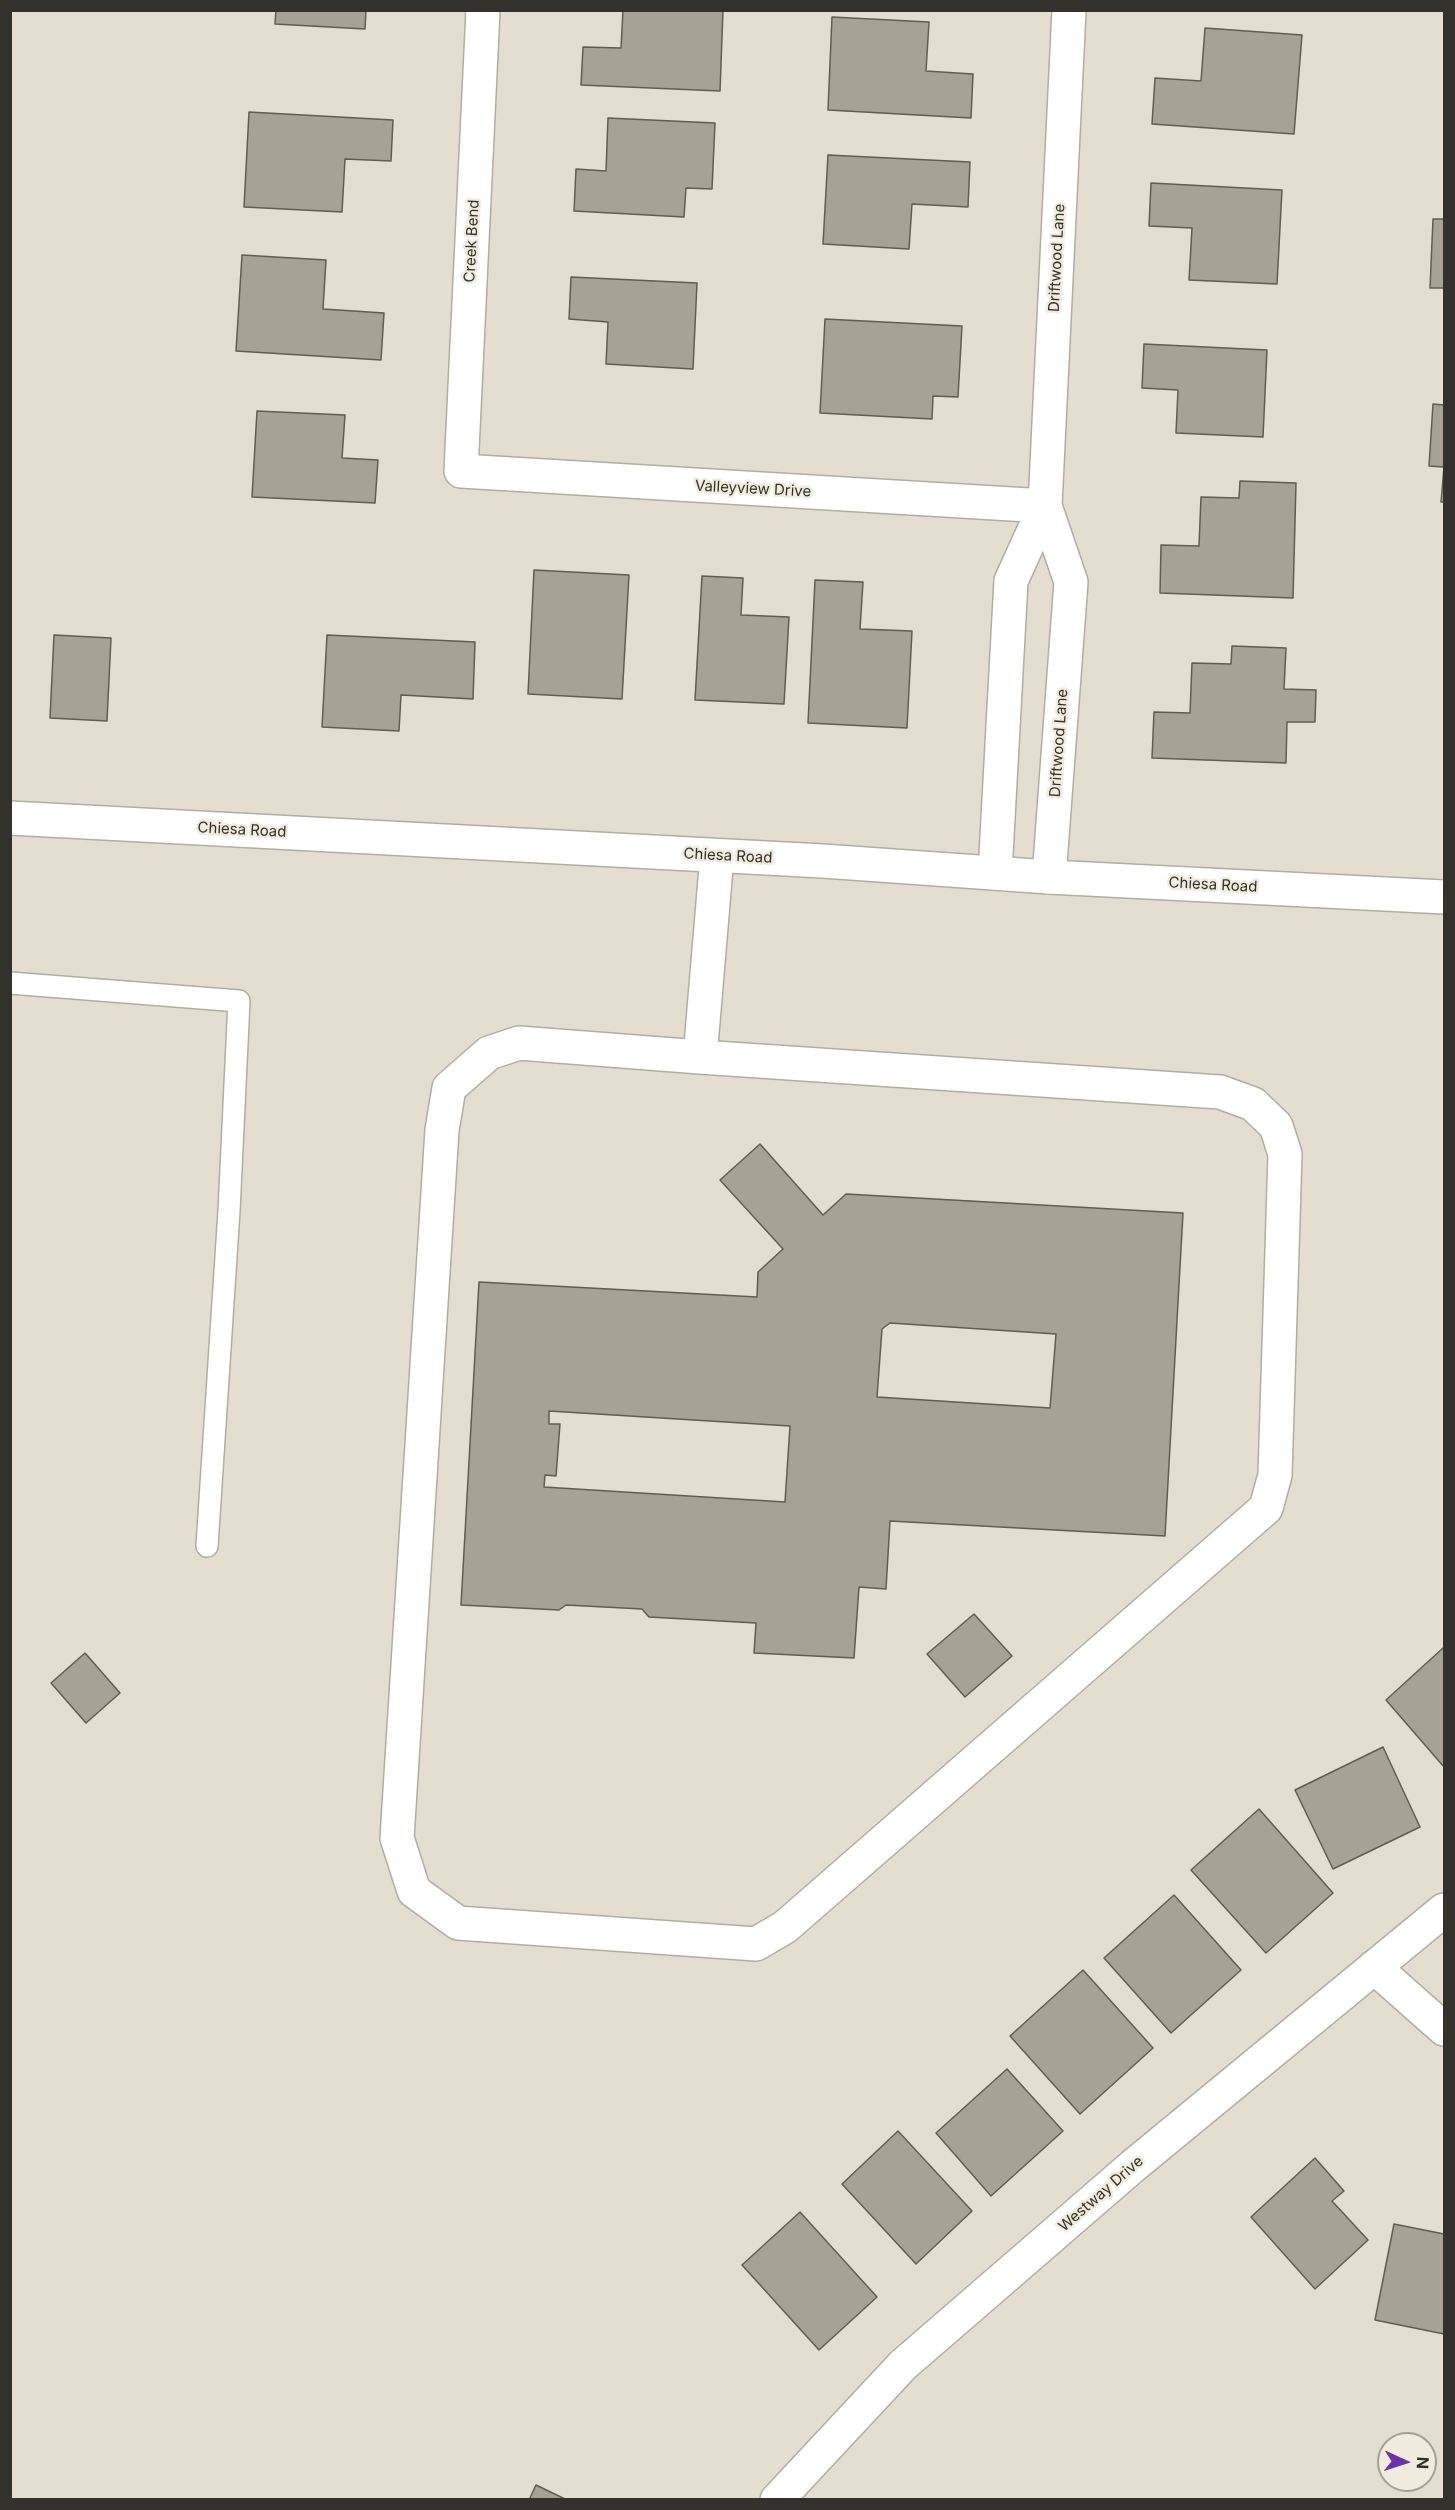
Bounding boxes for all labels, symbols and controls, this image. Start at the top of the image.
street label: Creek Bend [461,199,483,283]
street label: Driftwood Lane [1045,203,1069,313]
street label: Valleyview Drive [694,477,812,501]
street label: Driftwood Lane [1046,688,1072,798]
street label: Chiesa Road [197,819,287,841]
street label: Chiesa Road [683,845,773,867]
street label: Chiesa Road [1168,874,1258,896]
street label: Westway Drive [1055,2152,1147,2236]
north arrow [1377,2432,1437,2492]
text: N [1413,2456,1433,2469]

